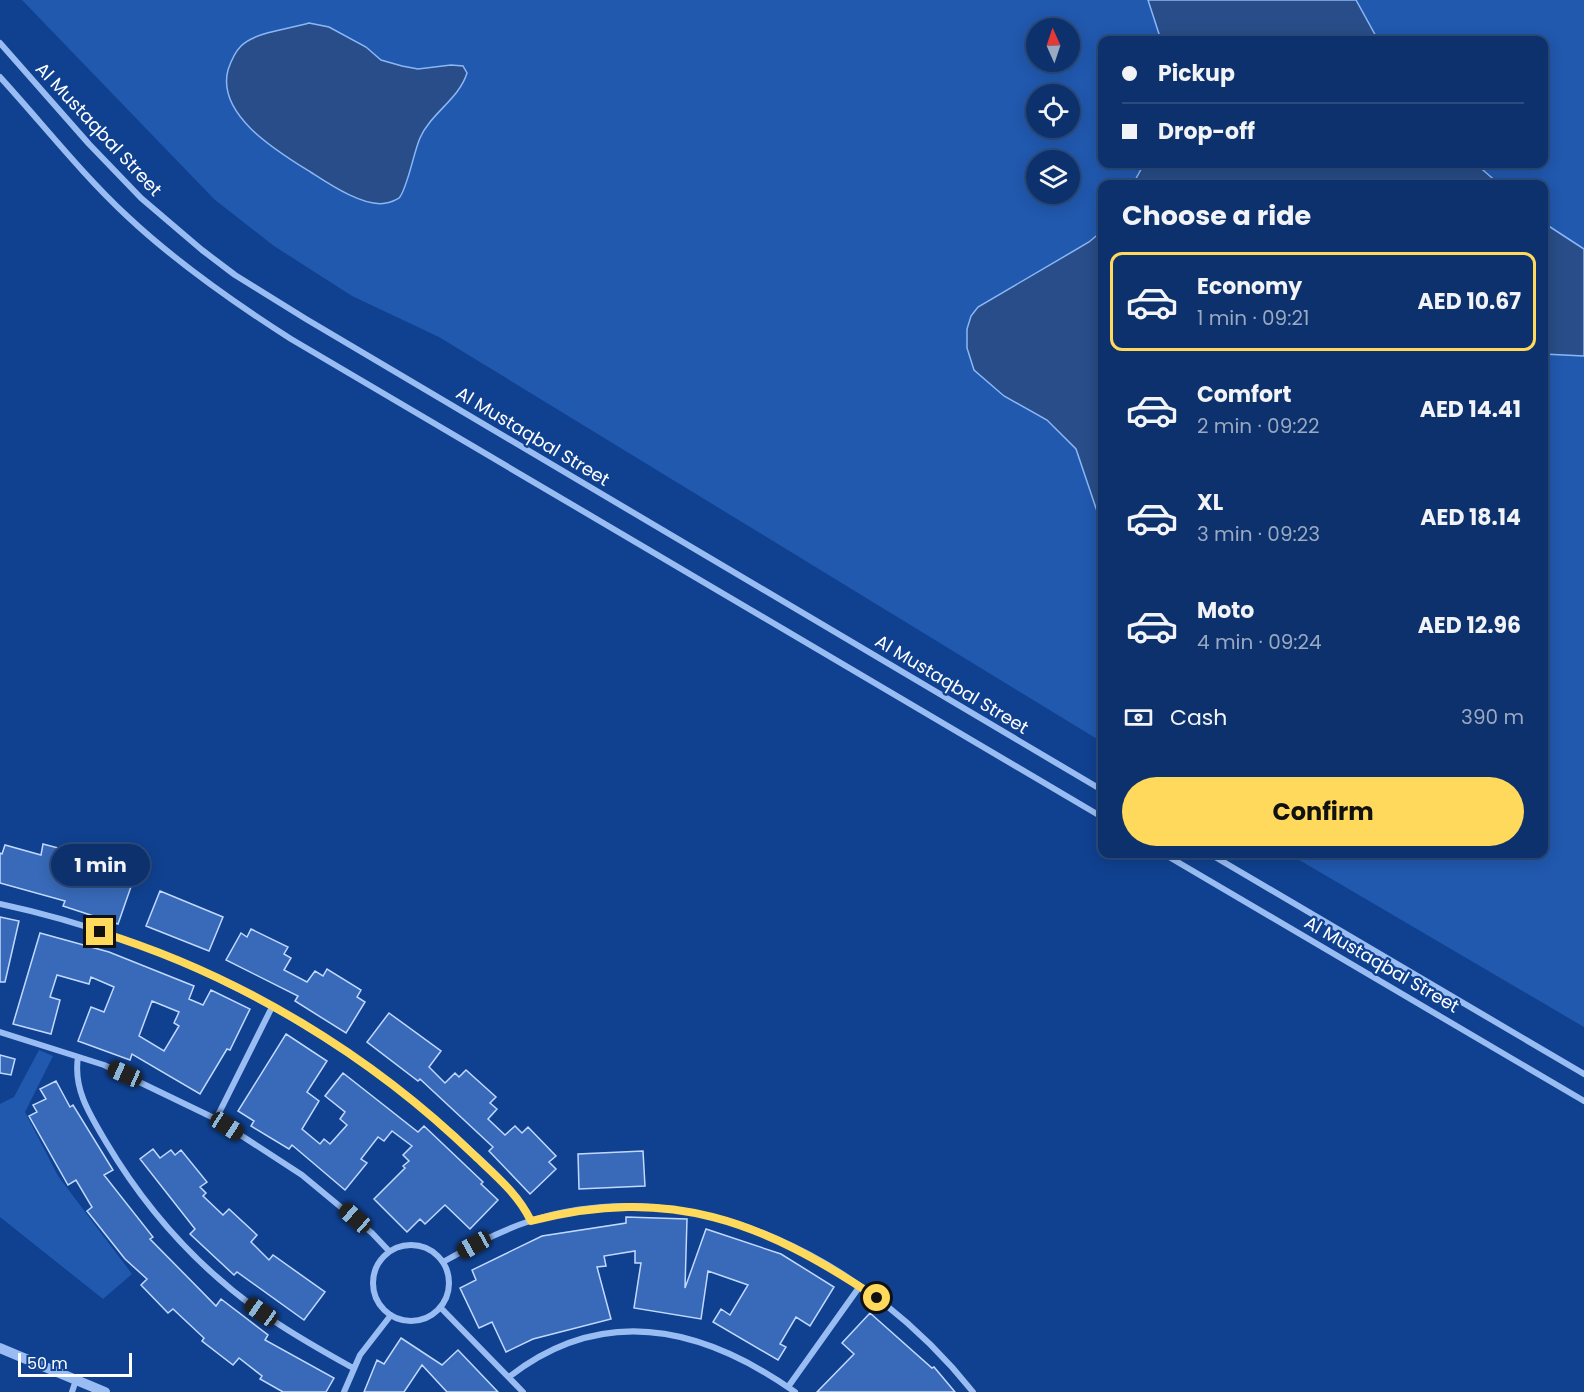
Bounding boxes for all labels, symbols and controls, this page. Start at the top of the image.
north arrow [1026,18,1080,72]
map controls [1026,18,1080,204]
street label: Al Mustaqbal Street [30,56,168,202]
text: Pickup [1158,58,1235,89]
button: locate [1026,84,1080,138]
text: Drop-off [1158,116,1255,147]
button: layers [1026,150,1080,204]
text: Choose a ride [1122,197,1311,234]
text: Economy [1197,271,1302,302]
icon: car [1125,275,1179,329]
text: AED 10.67 [1418,286,1521,317]
text: 1 min · 09:21 [1197,304,1309,332]
text: Comfort [1197,379,1291,410]
street label: Al Mustaqbal Street [452,380,614,492]
icon: car [1125,383,1179,437]
text: AED 14.41 [1420,394,1521,425]
text: 2 min · 09:22 [1197,412,1320,440]
text: XL [1197,487,1223,518]
icon: car [1125,491,1179,545]
text: AED 18.14 [1420,502,1521,533]
text: 3 min · 09:23 [1197,520,1320,548]
text: Moto [1197,595,1254,626]
icon: car [1125,599,1179,653]
text: AED 12.96 [1418,610,1521,641]
street label: Al Mustaqbal Street [871,628,1033,740]
text: 4 min · 09:24 [1197,628,1322,656]
icon: cash [1122,701,1155,734]
text: Cash [1170,702,1227,733]
text: 390 m [1461,703,1524,731]
button: Confirm [1122,777,1524,846]
callout: 1 min [51,845,150,887]
text: 1 min [74,851,127,879]
street label: Al Mustaqbal Street [1300,909,1464,1019]
route end [86,918,113,945]
car [105,1058,145,1090]
car [207,1109,247,1143]
car [336,1199,374,1237]
car [454,1228,494,1262]
route start [863,1284,890,1311]
car [241,1294,281,1330]
scale bar [18,1350,132,1378]
text: 50 m [27,1352,68,1375]

